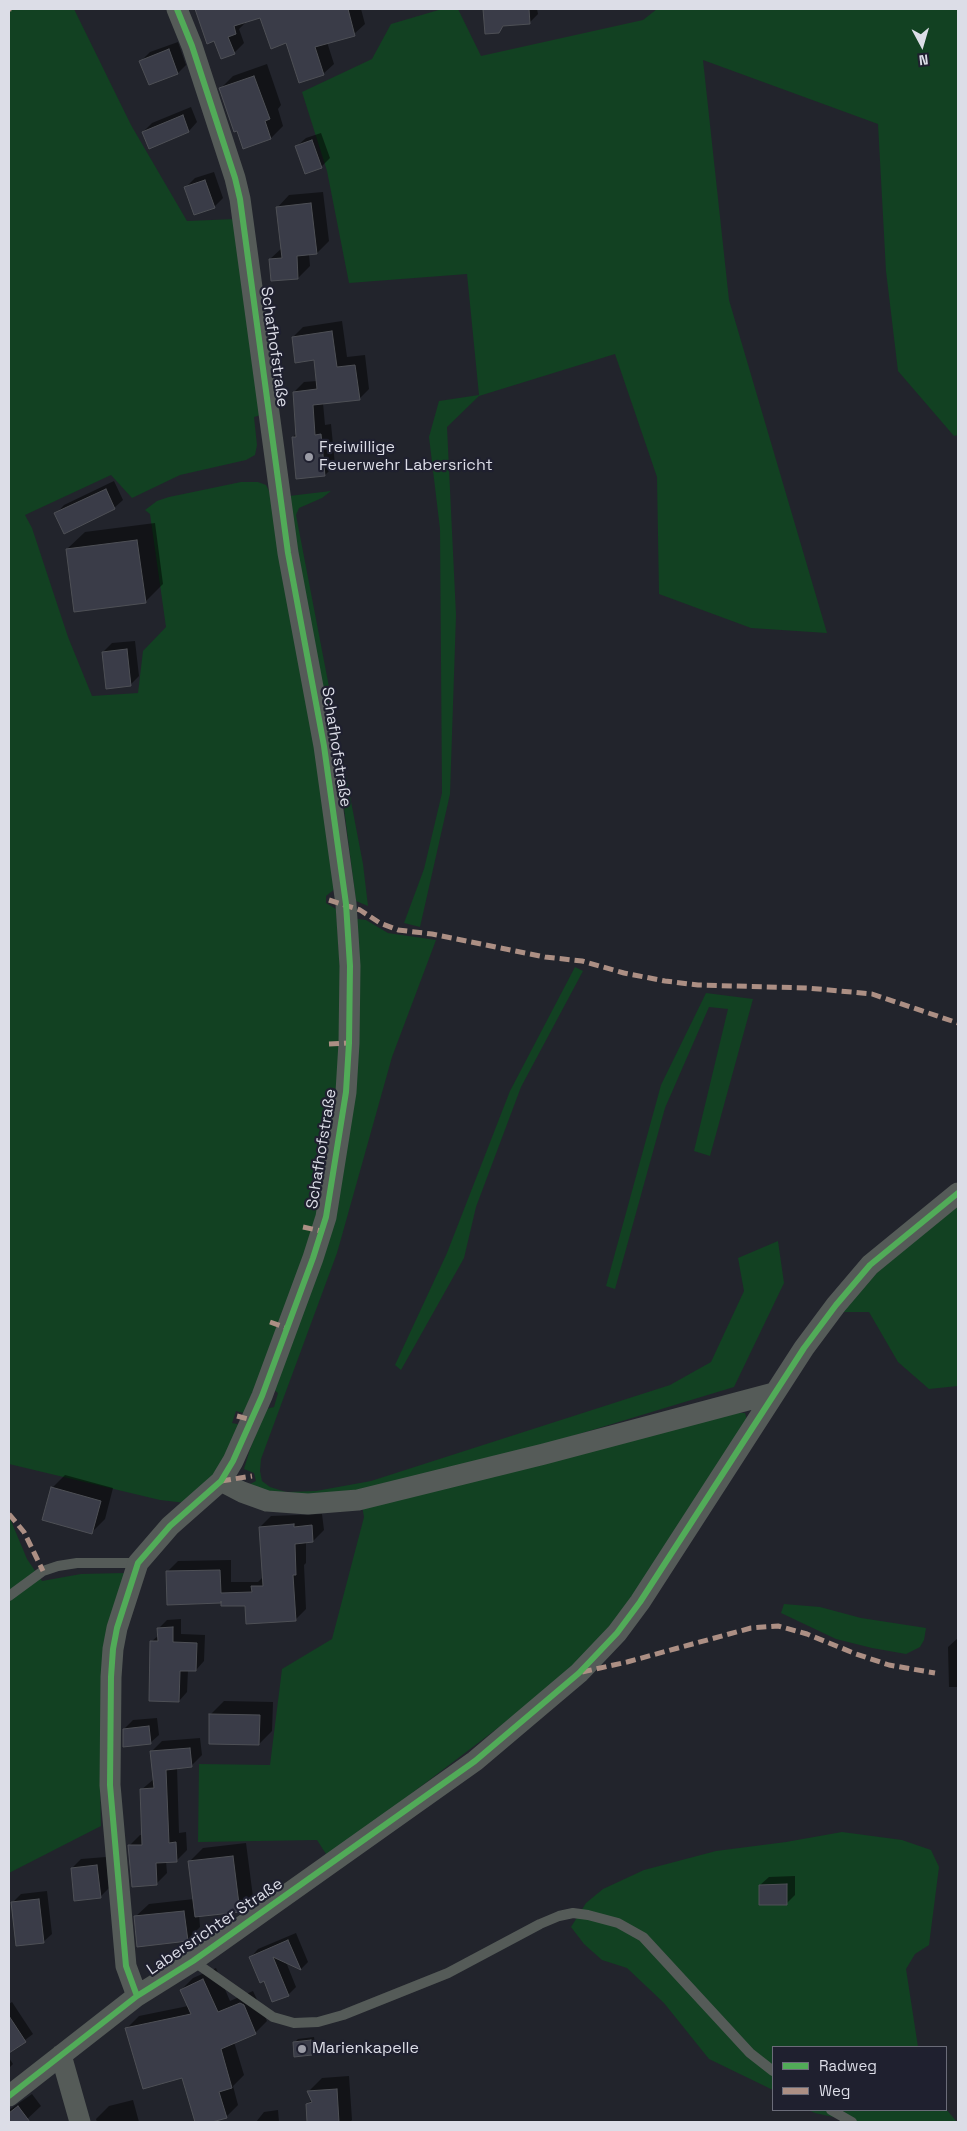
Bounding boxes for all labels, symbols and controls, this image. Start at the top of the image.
north arrow [897,20,947,70]
text: N [918,50,929,69]
street label: Schafhofstraße [256,286,292,408]
place label: Freiwillige Feuerwehr Labersricht [319,438,493,476]
marker: Freiwillige Feuerwehr Labersricht [303,451,315,463]
street label: Schafhofstraße [317,686,355,808]
street label: Schafhofstraße [303,1088,341,1210]
street label: Labersrichter Straße [144,1874,286,1980]
place label: Marienkapelle [312,2039,419,2059]
marker: Marienkapelle [296,2043,308,2055]
legend [772,2046,947,2111]
text: Radweg [819,2056,877,2075]
text: Weg [819,2081,850,2100]

